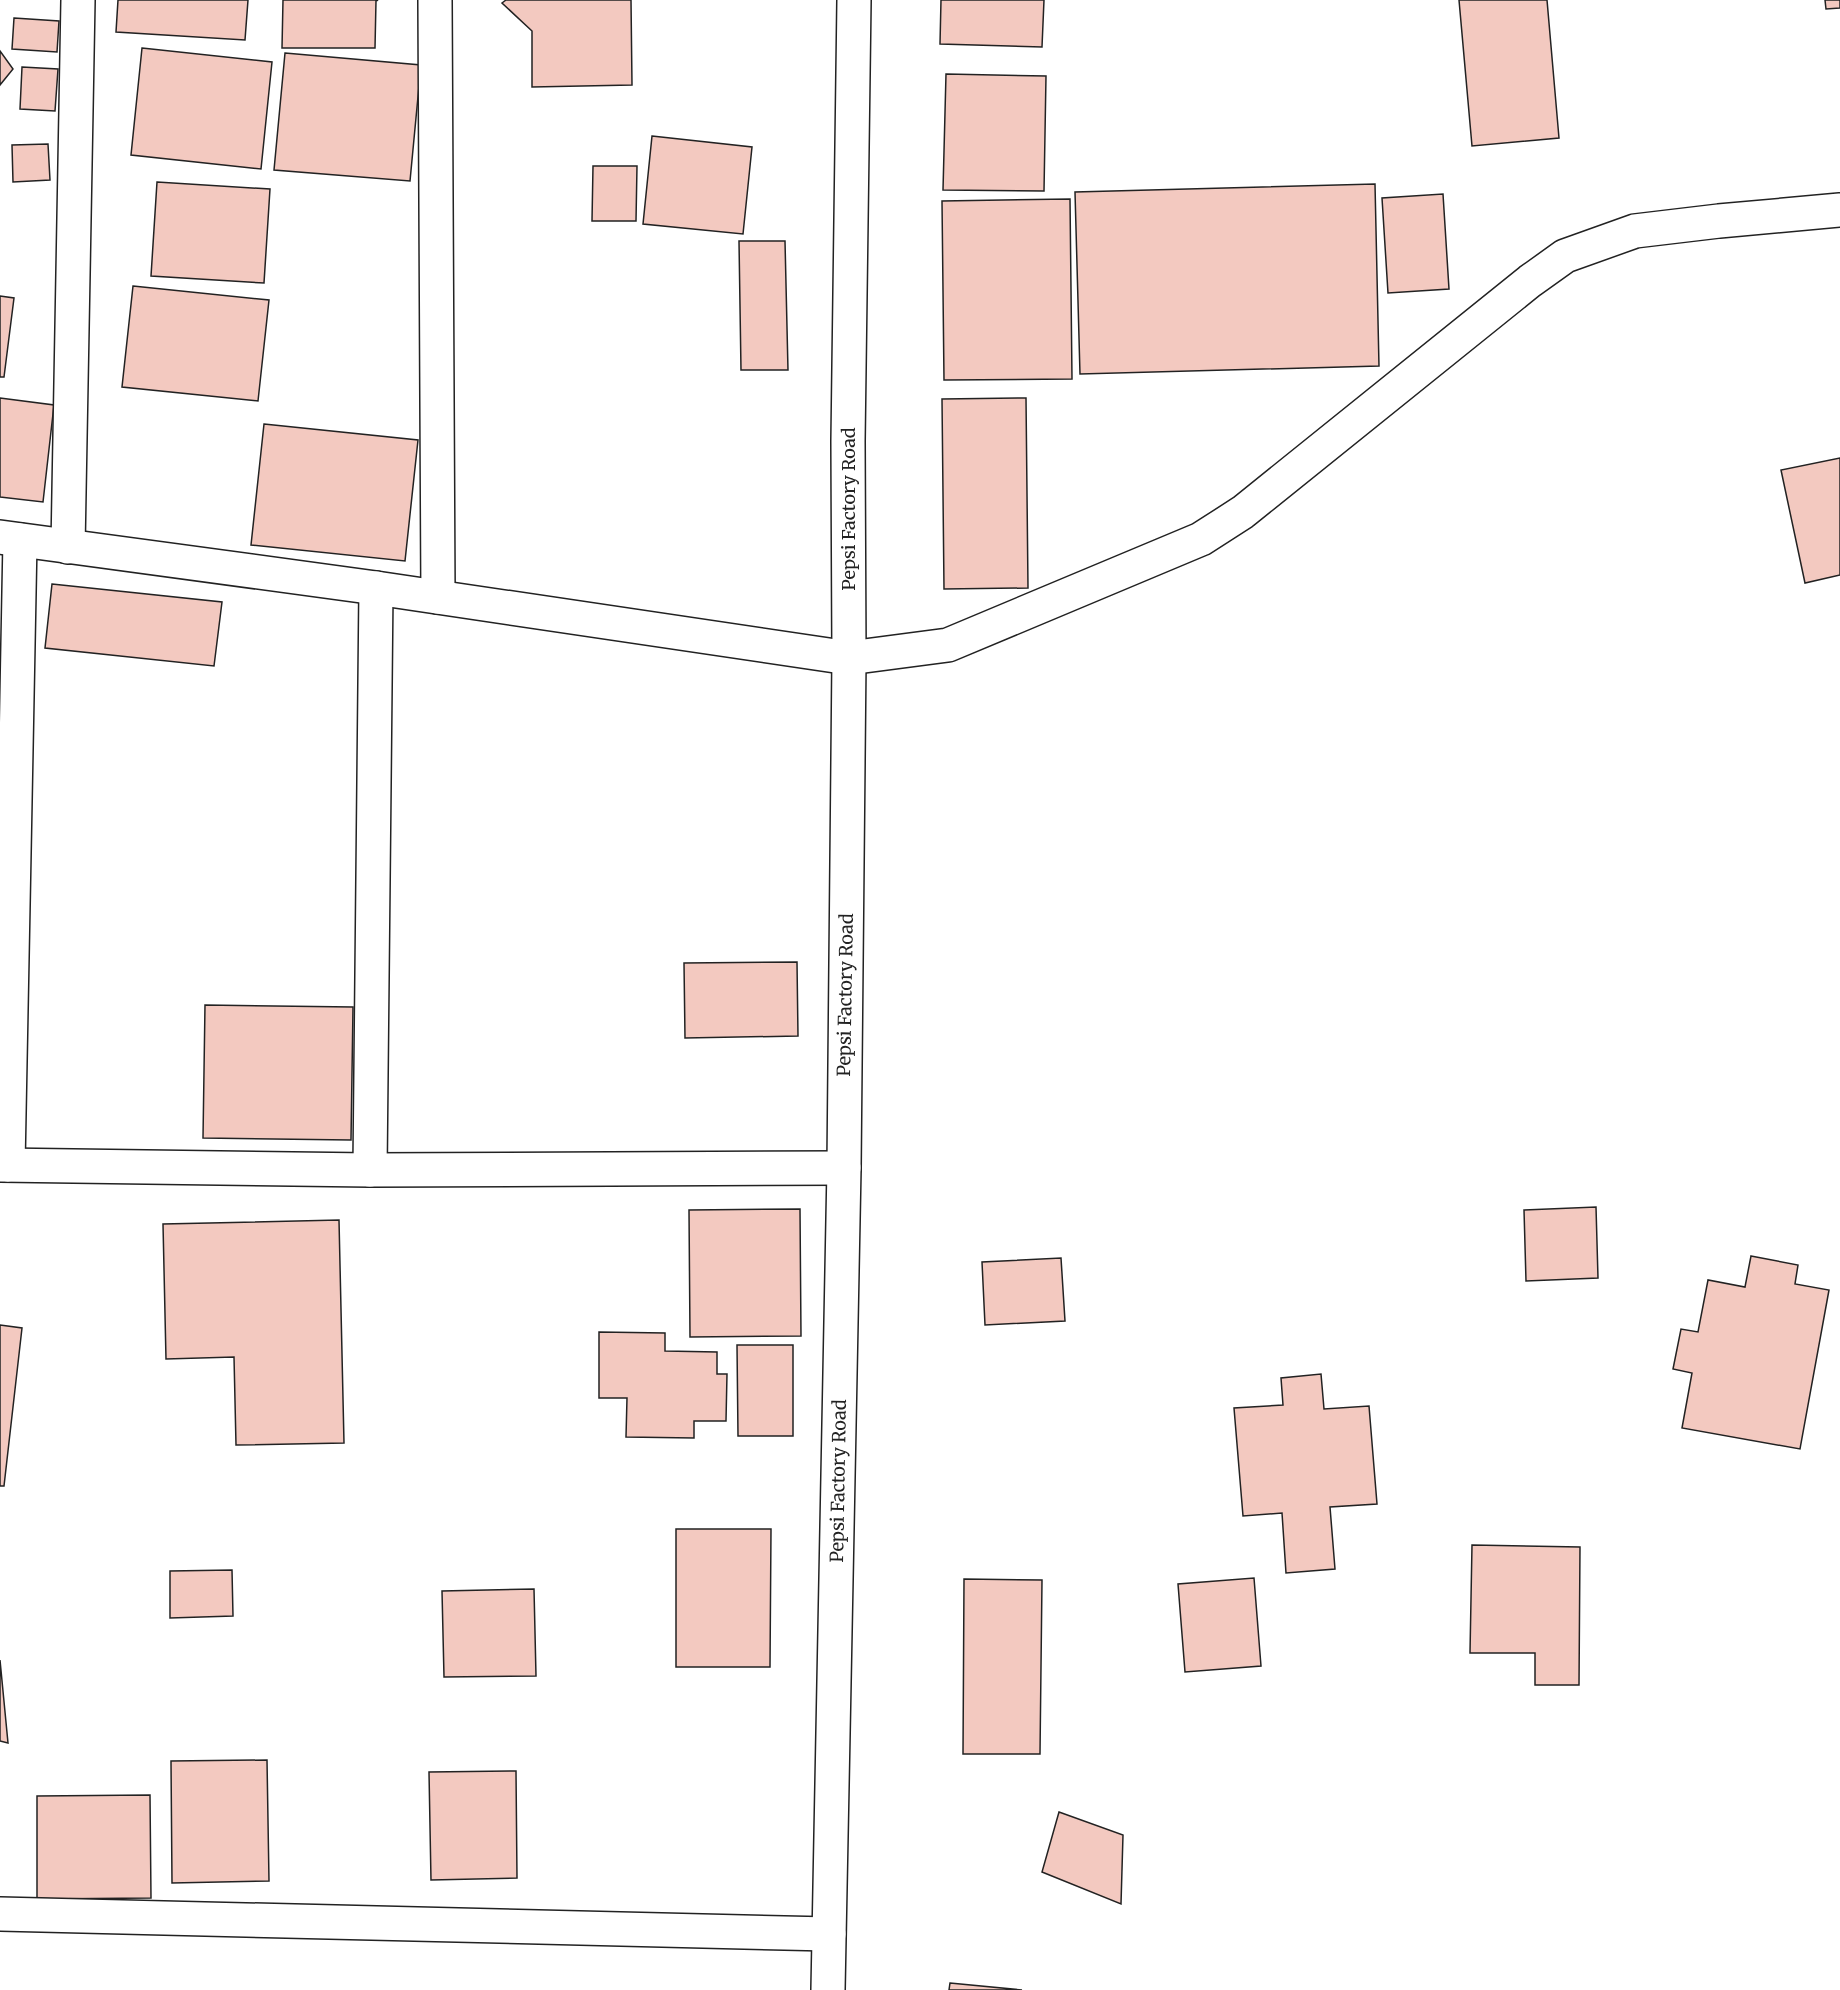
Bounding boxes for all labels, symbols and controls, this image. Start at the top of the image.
street label: Pepsi Factory Road [837,427,860,591]
street label: Pepsi Factory Road [832,913,858,1077]
street label: Pepsi Factory Road [825,1399,851,1563]

